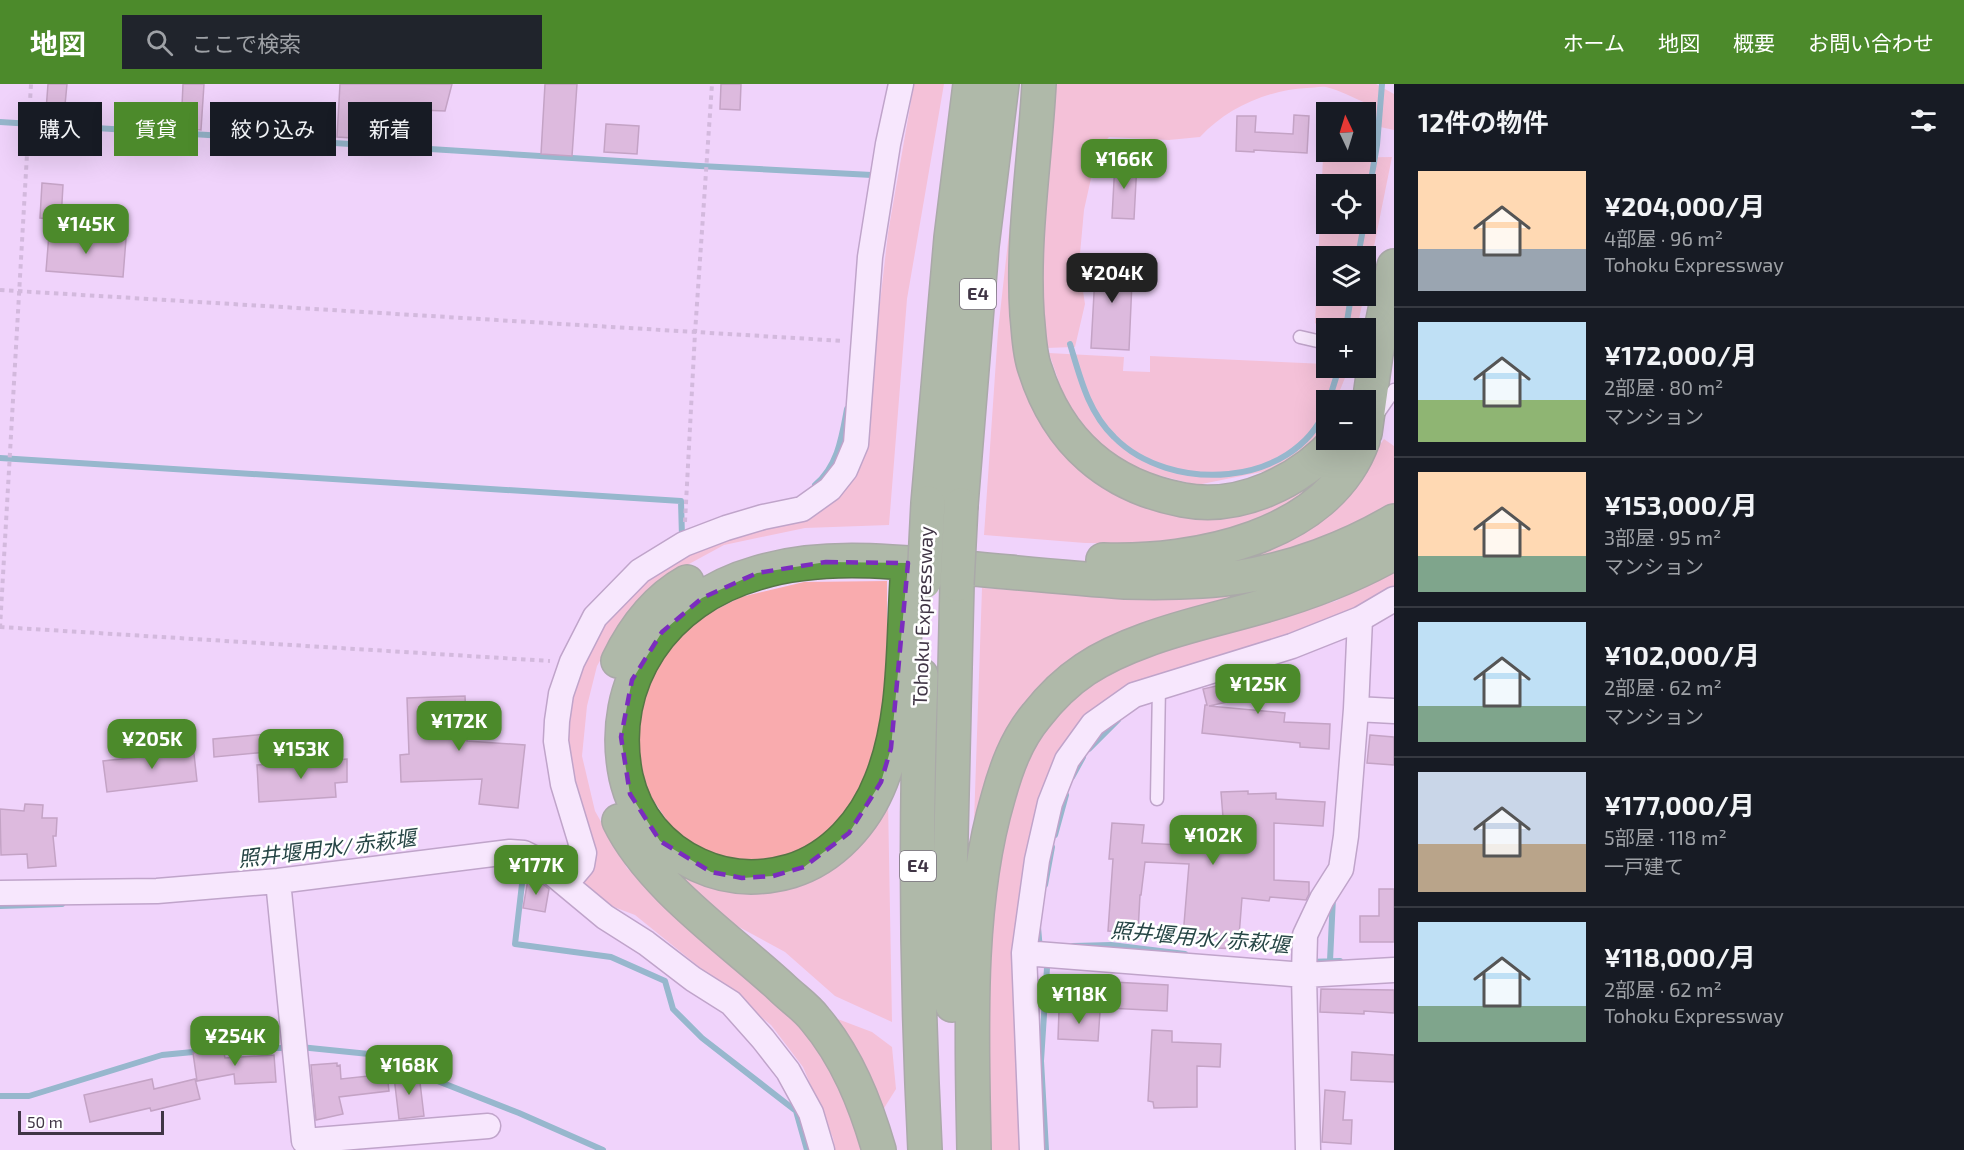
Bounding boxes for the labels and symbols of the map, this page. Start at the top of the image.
north arrow [1316,102,1376,162]
pin: ¥166K [1082,139,1166,190]
pin: ¥145K [44,204,128,255]
pin: ¥204K [1070,253,1154,304]
road number: E4 [960,279,996,309]
street label: Tohoku Expressway [907,525,937,706]
pin: ¥125K [1216,664,1300,715]
pin: ¥172K [417,701,501,752]
pin: ¥205K [110,719,194,770]
pin: ¥153K [259,729,343,780]
pin: ¥102K [1171,815,1255,866]
water label: 照井堰用水/赤萩堰 [236,824,421,871]
pin: ¥177K [494,845,578,896]
road number: E4 [900,851,936,881]
water label: 照井堰用水/赤萩堰 [1110,916,1294,957]
pin: ¥118K [1037,974,1121,1025]
pin: ¥254K [193,1016,277,1067]
pin: ¥168K [367,1045,451,1096]
scale bar [18,1108,164,1136]

